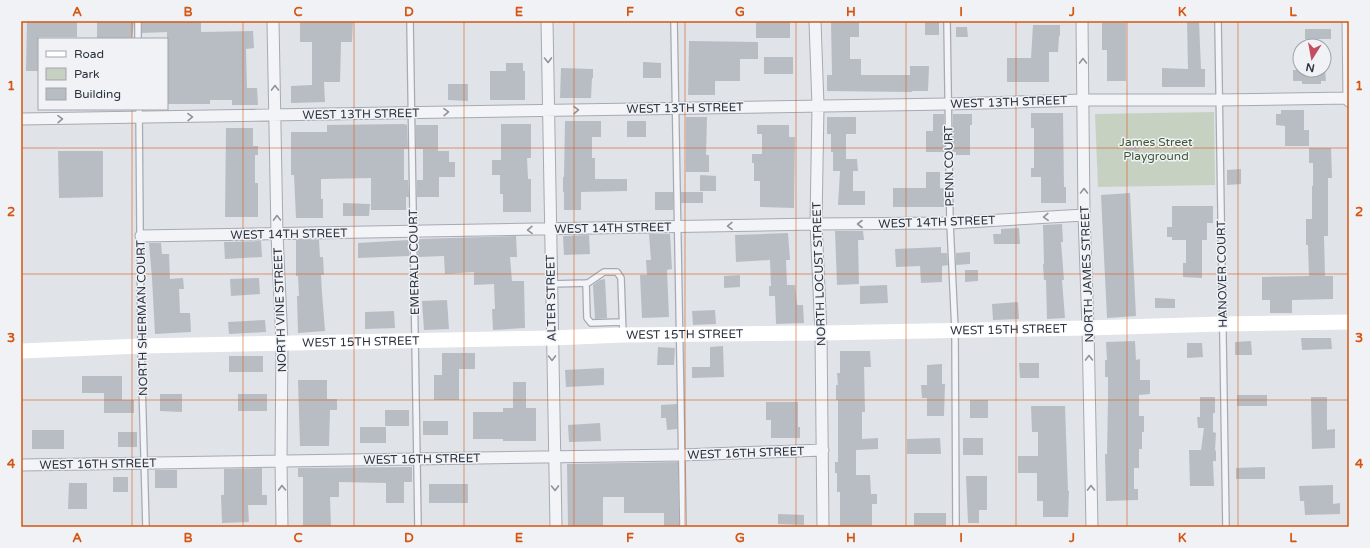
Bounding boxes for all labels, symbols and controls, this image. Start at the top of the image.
text: A [72,4,82,20]
text: B [183,4,193,20]
text: C [293,4,303,20]
text: D [404,4,414,20]
text: E [515,4,523,20]
text: F [626,4,634,20]
text: G [735,4,745,20]
text: H [846,4,856,20]
text: I [959,4,963,20]
text: J [1068,4,1075,20]
text: K [1178,4,1187,20]
text: L [1289,4,1297,20]
legend [38,38,168,110]
north arrow [1292,38,1332,78]
text: Road [74,47,104,61]
one-way arrow [544,57,552,63]
one-way arrow [1079,58,1087,64]
text: N [1305,60,1316,75]
text: Park [74,67,100,81]
text: 1 [7,78,15,94]
text: 1 [1355,78,1363,94]
one-way arrow [271,85,279,91]
text: Building [74,87,121,101]
street label: WEST 13TH STREET [950,93,1068,111]
street label: WEST 13TH STREET [626,100,744,116]
street label: WEST 13TH STREET [302,106,420,122]
one-way arrow [573,106,579,114]
one-way arrow [443,108,449,117]
one-way arrow [187,112,193,121]
one-way arrow [57,115,63,123]
street label: PENN COURT [941,125,957,207]
park label: James Street Playground [1119,135,1193,163]
one-way arrow [1080,188,1088,194]
street label: NORTH LOCUST STREET [809,201,829,346]
text: 2 [7,204,15,220]
text: 2 [1355,204,1363,220]
street label: NORTH JAMES STREET [1078,205,1096,343]
street label: EMERALD COURT [406,208,422,315]
street label: WEST 14TH STREET [878,213,996,231]
one-way arrow [1042,213,1049,222]
one-way arrow [273,215,281,221]
street label: HANOVER COURT [1214,219,1230,328]
street label: WEST 14TH STREET [554,220,672,236]
one-way arrow [857,220,863,228]
one-way arrow [727,222,733,230]
street label: WEST 14TH STREET [230,226,348,242]
one-way arrow [527,226,533,234]
street label: NORTH SHERMAN COURT [134,239,150,396]
street label: NORTH VINE STREET [271,247,289,373]
street label: ALTER STREET [543,254,559,342]
street label: WEST 15TH STREET [950,321,1068,338]
street label: WEST 15TH STREET [626,327,744,342]
text: 3 [7,330,15,346]
text: 3 [1355,330,1363,346]
street label: WEST 15TH STREET [302,334,420,350]
one-way arrow [548,355,556,361]
one-way arrow [1085,355,1093,361]
street label: WEST 16TH STREET [687,444,805,462]
street label: WEST 16TH STREET [363,451,481,467]
text: 4 [7,456,16,472]
street label: WEST 16TH STREET [39,456,157,472]
text: 4 [1355,456,1364,472]
one-way arrow [277,485,286,491]
one-way arrow [551,485,559,491]
one-way arrow [1087,485,1095,491]
text: A [72,530,82,546]
text: B [183,530,193,546]
text: C [293,530,303,546]
text: D [404,530,414,546]
text: E [515,530,523,546]
text: F [626,530,634,546]
text: G [735,530,745,546]
text: H [846,530,856,546]
text: I [959,530,963,546]
text: J [1068,530,1075,546]
text: K [1178,530,1187,546]
text: L [1289,530,1297,546]

